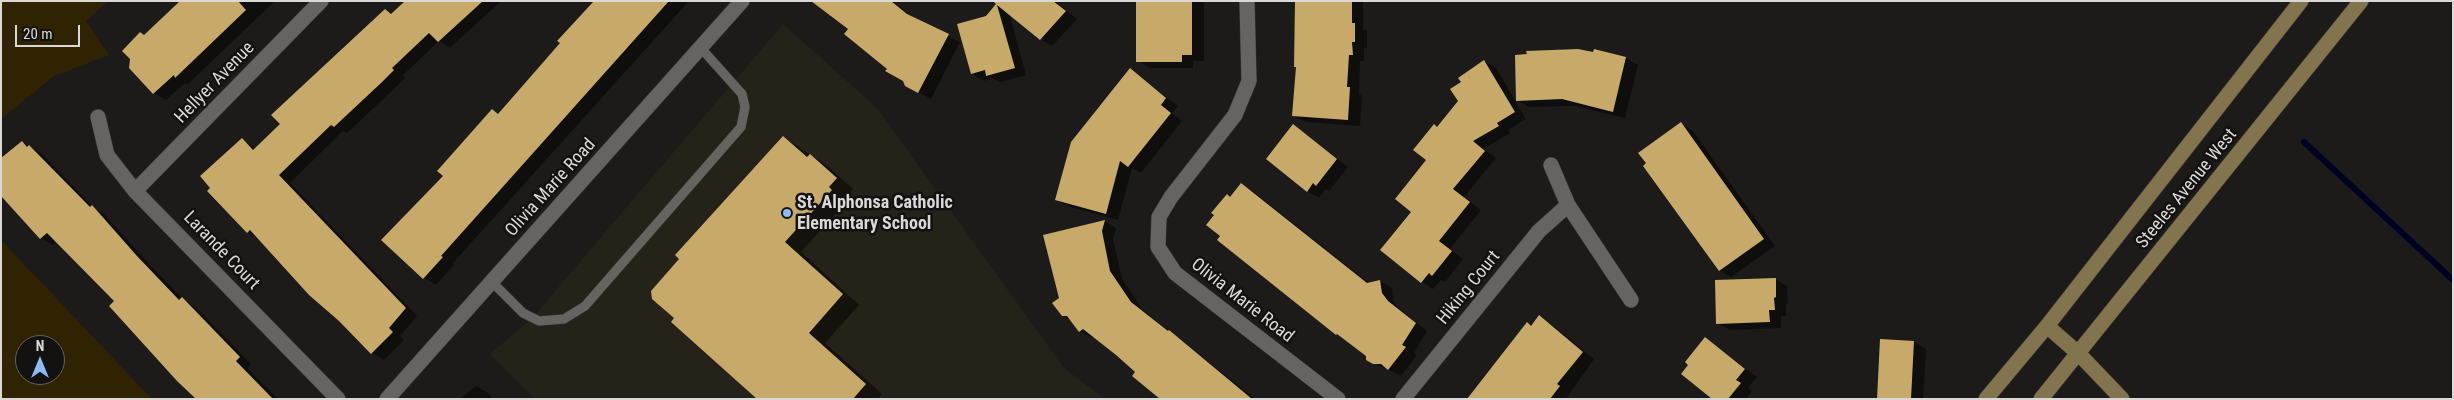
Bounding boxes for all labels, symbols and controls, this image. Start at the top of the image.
scale bar [18,15,82,47]
text: 20 m [23,25,53,43]
street label: Hellyer Avenue [171,38,259,128]
street label: Steeles Avenue West [2132,125,2242,253]
street label: Olivia Marie Road [501,135,601,241]
place label: St. Alphonsa Catholic Elementary School [797,192,953,234]
street label: Larande Court [178,207,264,295]
marker: St. Alphonsa Catholic Elementary School [781,207,793,219]
street label: Hiking Court [1433,247,1505,329]
street label: Olivia Marie Road [1186,254,1298,348]
north arrow [15,335,65,385]
text: N [36,338,44,354]

